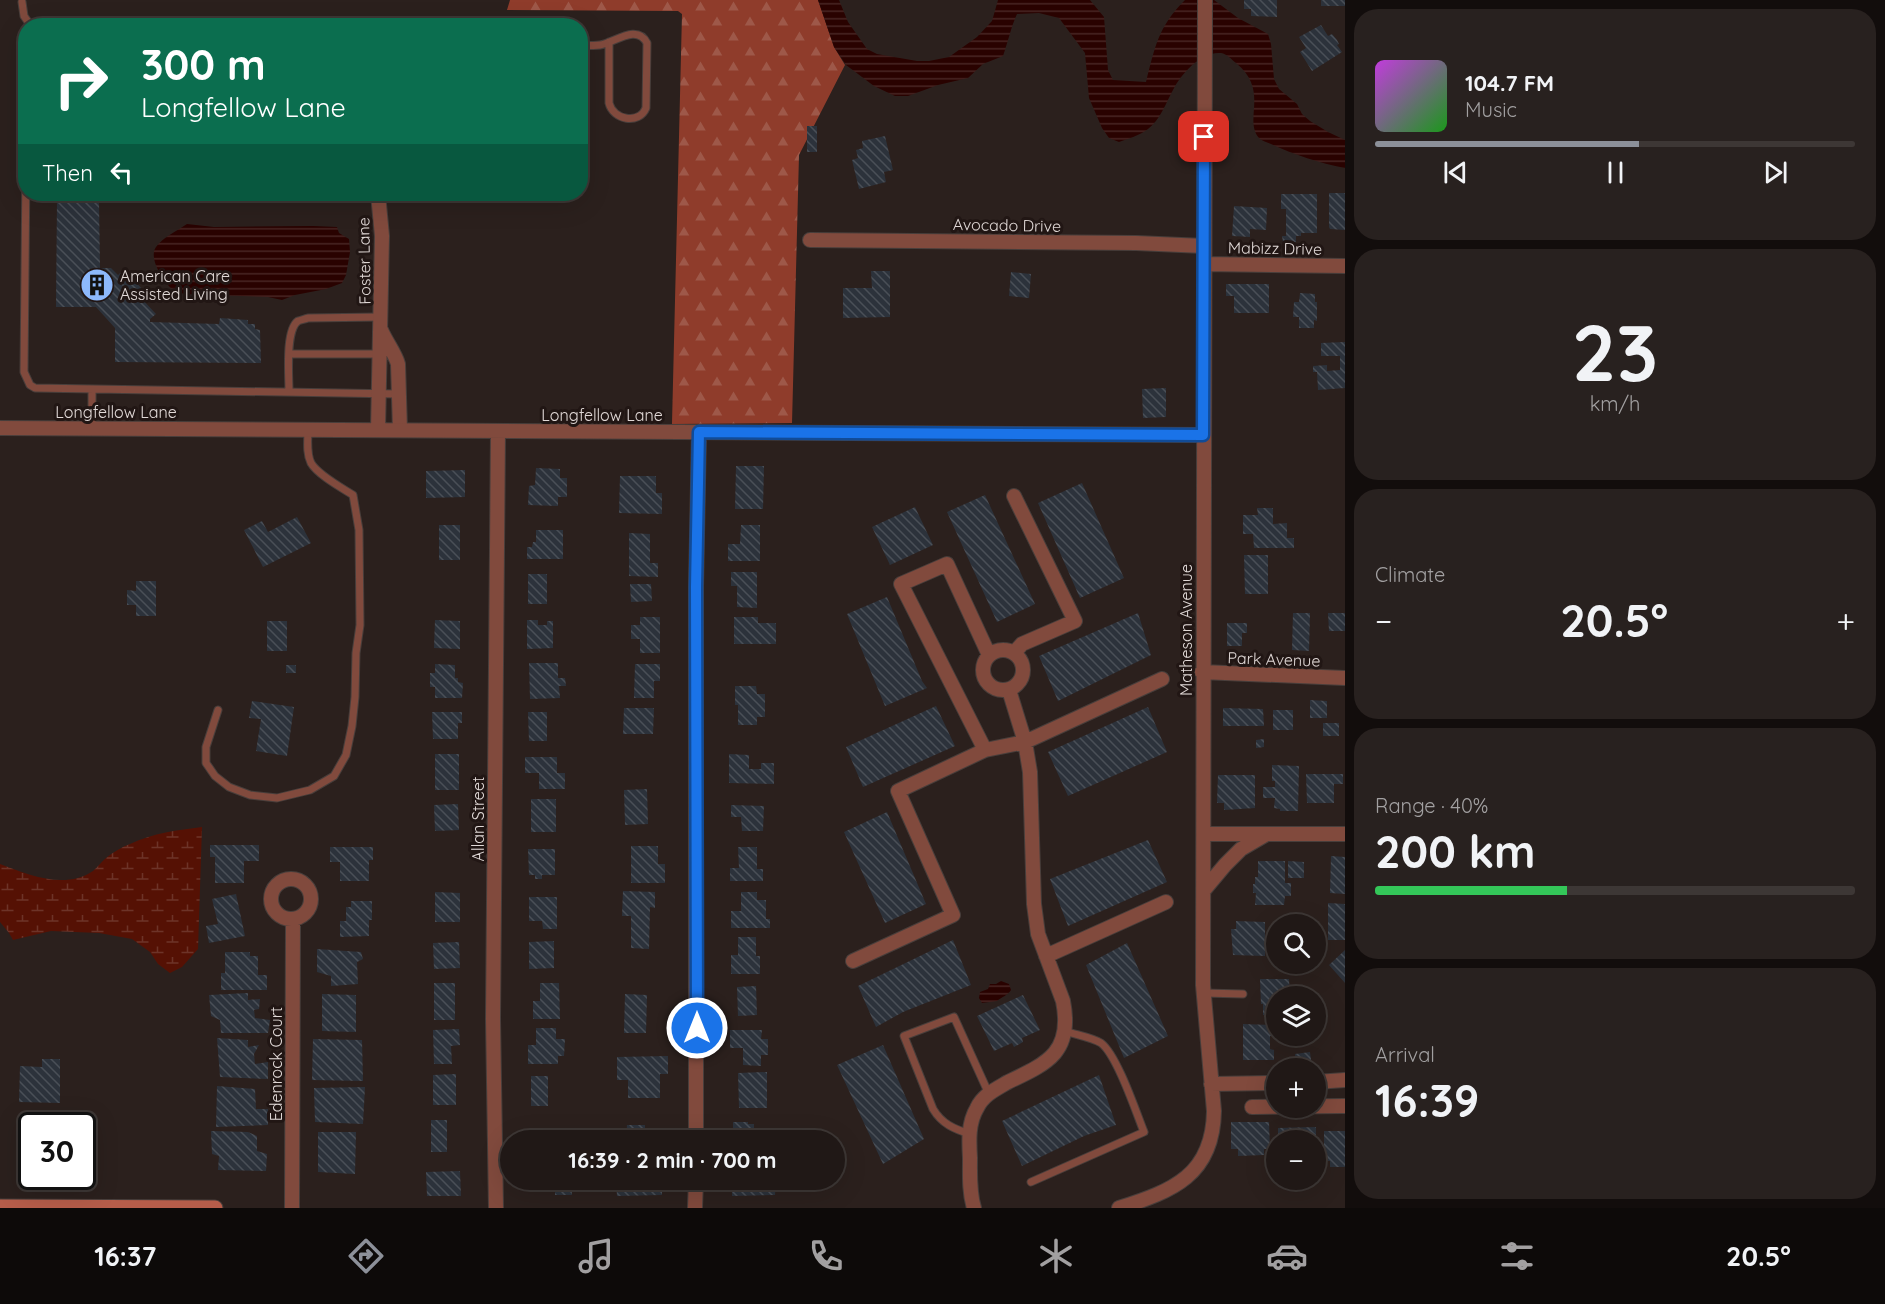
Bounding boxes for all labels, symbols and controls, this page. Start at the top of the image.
text: 300 m [141,38,266,91]
icon: right [42,42,120,120]
text: 104.7 FM [1465,69,1554,97]
text: Longfellow Lane [141,90,346,124]
text: Music [1465,97,1517,122]
pin [1178,111,1229,162]
icon: arrive [1187,120,1220,153]
icon: left [105,156,138,189]
icon: previous [1439,156,1472,189]
icon: pause [1599,156,1632,189]
icon: next [1759,156,1792,189]
text: Then [42,159,93,187]
street label: Avocado Drive [953,214,1061,236]
street label: Foster Lane [353,217,375,305]
street label: Mabizz Drive [1228,237,1322,259]
place label: American Care Assisted Living [120,266,230,304]
building icon: American Care Assisted Living [79,267,115,303]
text: 23 [1572,303,1658,401]
text: km/h [1590,391,1640,416]
street label: Longfellow Lane [55,402,177,422]
street label: Longfellow Lane [541,405,663,425]
text: Climate [1375,562,1445,587]
street label: Matheson Avenue [1176,564,1196,696]
text: 20.5° [1560,592,1668,648]
text: − [1375,600,1392,641]
text: + [1836,600,1855,641]
street label: Park Avenue [1227,647,1321,671]
street label: Allan Street [468,777,488,861]
text: Range · 40% [1375,793,1488,818]
text: 200 km [1375,823,1536,879]
map controls [1266,914,1326,1190]
button: search [1266,914,1326,974]
button: layers [1266,986,1326,1046]
position arrow [665,996,729,1060]
street label: Edenrock Court [266,1007,286,1121]
text: Arrival [1375,1042,1435,1067]
button: + [1266,1058,1326,1118]
text: 16:39 [1375,1072,1479,1128]
speed limit sign: 30 [18,1112,96,1190]
button: − [1266,1130,1326,1190]
text: 16:39 · 2 min · 700 m [568,1146,777,1174]
icon: directions [345,1235,387,1277]
icon: music [575,1235,617,1277]
icon: phone [805,1235,847,1277]
icon: climate [1035,1235,1077,1277]
icon: car [1266,1235,1308,1277]
icon: filters [1496,1235,1538,1277]
text: 16:37 [94,1239,156,1273]
text: 20.5° [1726,1239,1791,1273]

